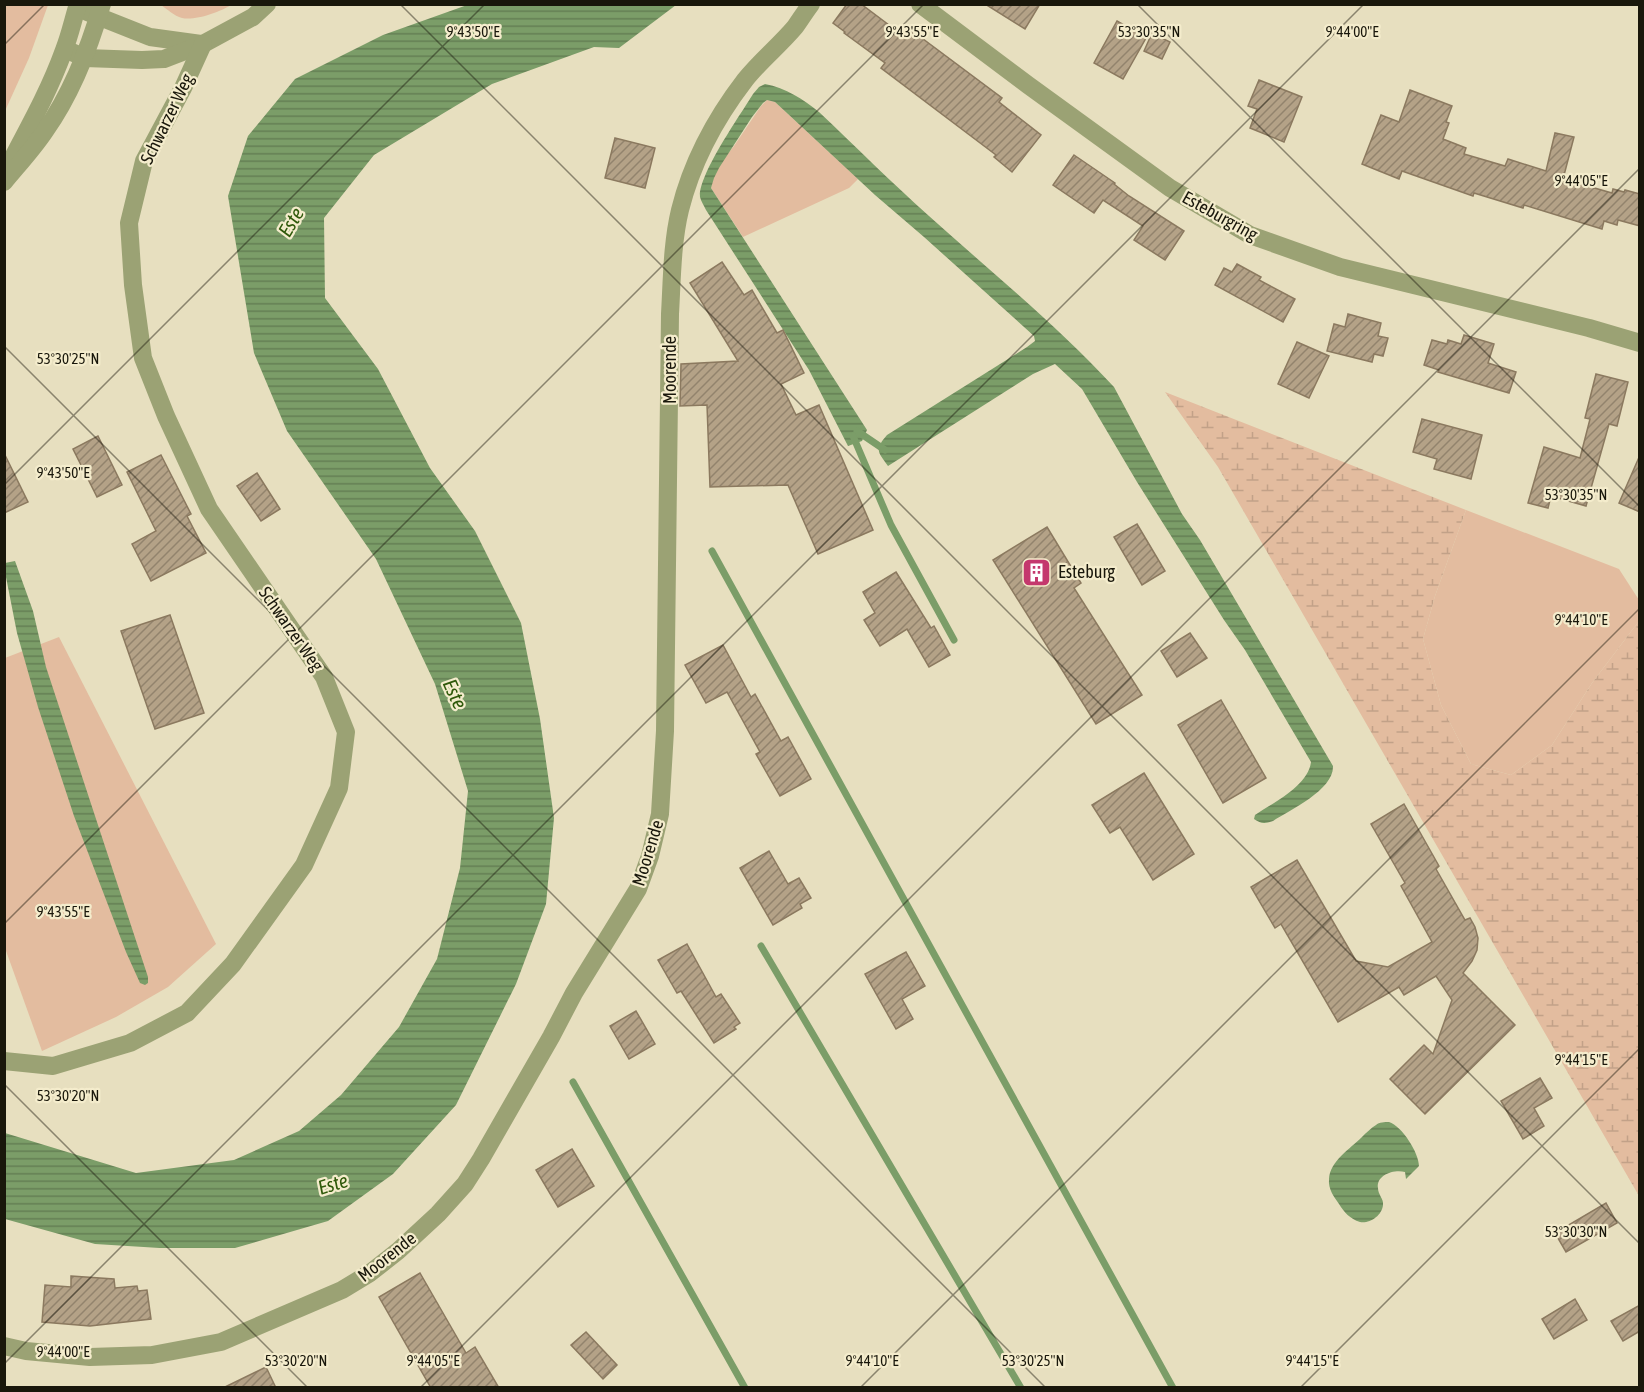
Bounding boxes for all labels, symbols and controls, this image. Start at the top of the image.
text: 9°43'50"E [446,23,500,40]
text: 9°43'55"E [885,23,939,40]
text: 53°30'35"N [1118,23,1180,40]
text: 9°44'00"E [1325,23,1379,40]
street label: Schwarzer Weg [136,70,198,167]
text: 9°44'05"E [1554,172,1608,189]
street label: Esteburgring [1179,186,1262,245]
water label: Este [273,203,308,241]
street label: Moorende [659,336,680,404]
text: 53°30'25"N [37,350,99,367]
text: 9°43'50"E [36,464,90,481]
text: 53°30'35"N [1545,486,1607,503]
building icon: Esteburg [1021,556,1053,588]
place label: Esteburg [1058,561,1115,582]
street label: Schwarzer Weg [255,583,328,675]
text: 9°44'10"E [1554,611,1608,628]
water label: Este [439,675,472,712]
street label: Moorende [628,817,667,888]
text: 9°43'55"E [36,903,90,920]
text: 9°44'15"E [1554,1051,1608,1068]
text: 53°30'20"N [37,1087,99,1104]
water label: Este [315,1168,351,1199]
text: 53°30'30"N [1545,1223,1607,1240]
street label: Moorende [353,1227,420,1286]
text: 9°44'00"E [36,1343,90,1360]
text: 53°30'20"N [265,1352,327,1369]
text: 9°44'05"E [406,1352,460,1369]
text: 9°44'10"E [845,1352,899,1369]
text: 53°30'25"N [1002,1352,1064,1369]
text: 9°44'15"E [1285,1352,1339,1369]

